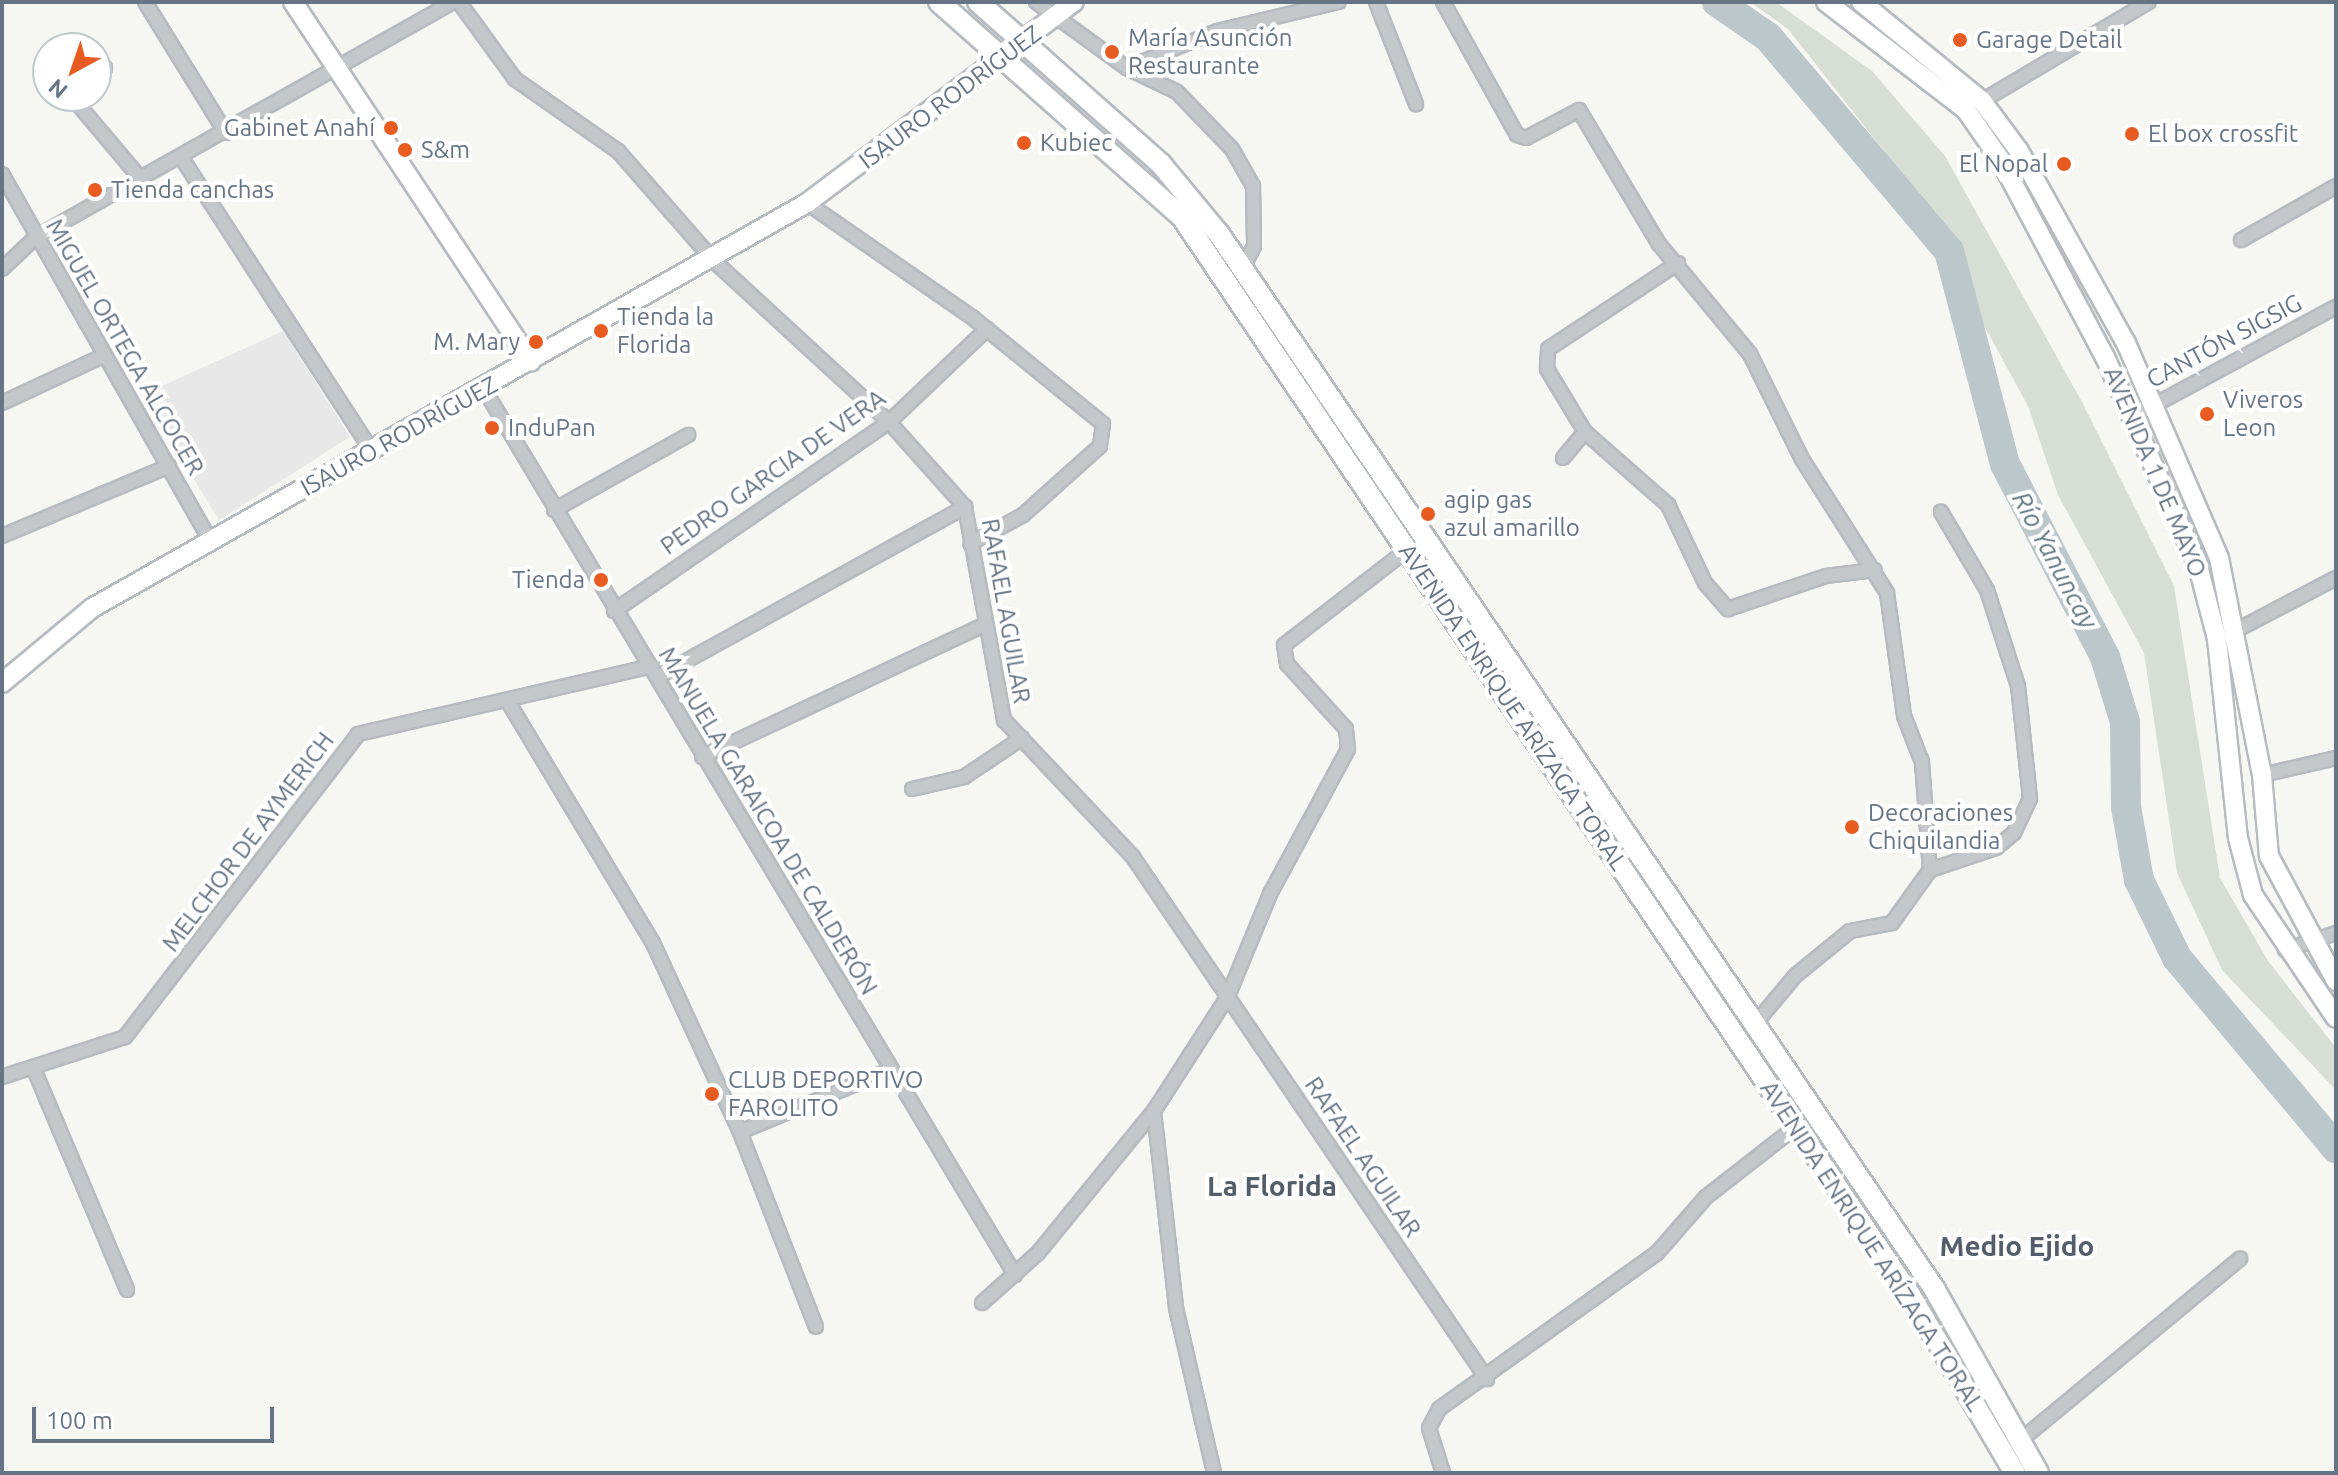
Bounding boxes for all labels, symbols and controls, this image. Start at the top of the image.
street label: ISAURO RODRÍGUEZ [853,19,1047,175]
place label: María Asunción Restaurante [1128,24,1292,80]
place label: Garage Detail [1976,26,2122,54]
marker: Garage Detail [1951,31,1969,49]
north arrow [32,32,112,112]
marker: María Asunción Restaurante [1103,43,1121,61]
text: N [43,74,72,104]
place label: Gabinet Anahí [224,114,375,142]
marker: Gabinet Anahí [382,119,400,137]
place label: El box crossfit [2148,120,2298,148]
marker: El box crossfit [2123,125,2141,143]
place label: Kubiec [1040,129,1113,157]
marker: Kubiec [1015,134,1033,152]
place label: S&m [421,136,470,164]
marker: S&m [396,141,414,159]
place label: El Nopal [1959,150,2048,178]
marker: El Nopal [2055,155,2073,173]
place label: Tienda canchas [111,176,274,204]
marker: Tienda canchas [86,181,104,199]
street label: MIGUEL ORTEGA ALCOCER [40,214,210,480]
street label: CANTÓN SIGSIG [2142,288,2306,394]
place label: Tienda la Florida [617,303,714,359]
marker: Tienda la Florida [592,322,610,340]
place label: M. Mary [433,328,520,356]
marker: M. Mary [527,333,545,351]
street label: AVENIDA 1 DE MAYO [2098,363,2212,581]
street label: ISAURO RODRÍGUEZ [296,370,502,502]
street label: PEDRO GARCIA DE VERA [655,383,891,561]
place label: Viveros Leon [2223,386,2303,442]
marker: Viveros Leon [2198,405,2216,423]
place label: InduPan [508,414,596,442]
marker: InduPan [483,419,501,437]
place label: agip gas azul amarillo [1444,486,1580,542]
water label: Río Yanuncay [2006,486,2104,634]
marker: agip gas azul amarillo [1419,505,1437,523]
street label: RAFAEL AGUILAR [976,516,1036,706]
street label: AVENIDA ENRIQUE ARÍZAGA TORAL [1393,538,1633,876]
place label: Tienda [512,566,585,594]
marker: Tienda [592,571,610,589]
street label: MANUELA GARAICOA DE CALDERÓN [653,642,883,1000]
street label: MELCHOR DE AYMERICH [156,727,340,957]
place label: Decoraciones Chiquilandia [1868,799,2013,855]
marker: Decoraciones Chiquilandia [1843,818,1861,836]
place label: CLUB DEPORTIVO FAROLITO [728,1066,923,1122]
street label: RAFAEL AGUILAR [1299,1071,1427,1243]
street label: AVENIDA ENRIQUE ARÍZAGA TORAL [1754,1075,1990,1417]
marker: CLUB DEPORTIVO FAROLITO [703,1085,721,1103]
district label: La Florida [1207,1169,1337,1203]
district label: Medio Ejido [1940,1229,2094,1263]
scale bar [36,1391,278,1441]
text: 100 m [46,1407,113,1434]

